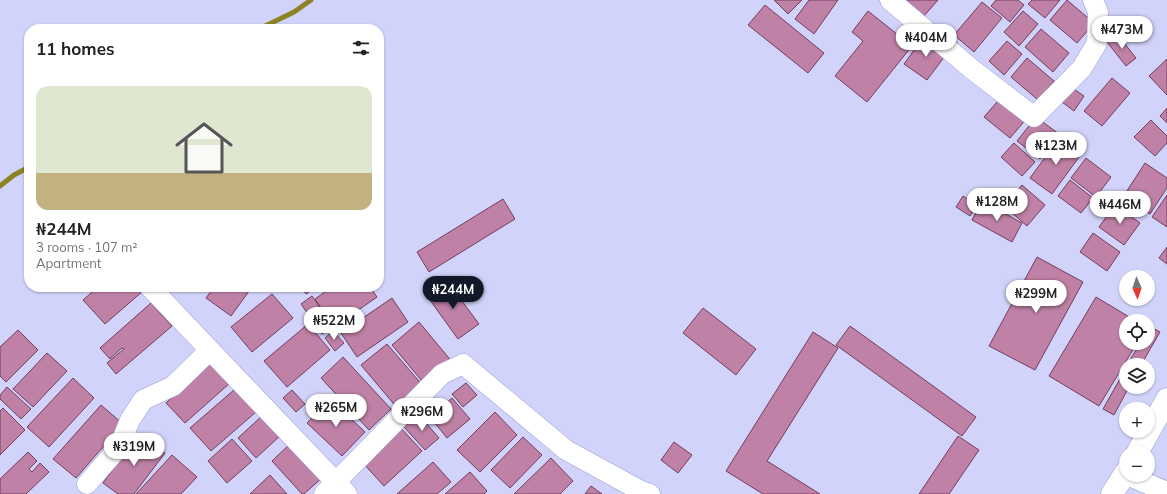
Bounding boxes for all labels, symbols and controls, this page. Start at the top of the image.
pin: ₦473M [1094,16,1150,50]
text: ₦473M [1101,21,1143,37]
pin: ₦404M [898,24,954,58]
text: ₦404M [905,29,947,45]
icon: filters [350,37,372,59]
text: 11 homes [36,38,115,59]
icon: home [168,112,240,184]
pin: ₦123M [1028,132,1084,166]
text: ₦123M [1035,137,1077,153]
pin: ₦128M [969,188,1025,222]
pin: ₦446M [1092,191,1148,225]
text: ₦128M [976,193,1018,209]
text: ₦446M [1099,196,1141,212]
text: ₦244M [36,218,92,239]
text: 3 rooms · 107 m² [36,239,137,255]
text: Apartment [36,255,101,271]
north arrow [1119,270,1155,306]
map controls [1119,270,1155,482]
pin: ₦244M [425,276,481,310]
pin: ₦299M [1008,280,1064,314]
text: ₦244M [432,281,474,297]
text: ₦299M [1015,285,1057,301]
pin: ₦522M [306,307,362,341]
text: ₦522M [313,312,355,328]
button: locate [1119,314,1155,350]
button: layers [1119,358,1155,394]
pin: ₦265M [308,394,364,428]
pin: ₦296M [394,398,450,432]
text: ₦265M [315,399,357,415]
button: + [1119,402,1155,438]
text: ₦296M [401,403,443,419]
pin: ₦319M [106,433,162,467]
text: ₦319M [113,438,155,454]
button: − [1119,446,1155,482]

